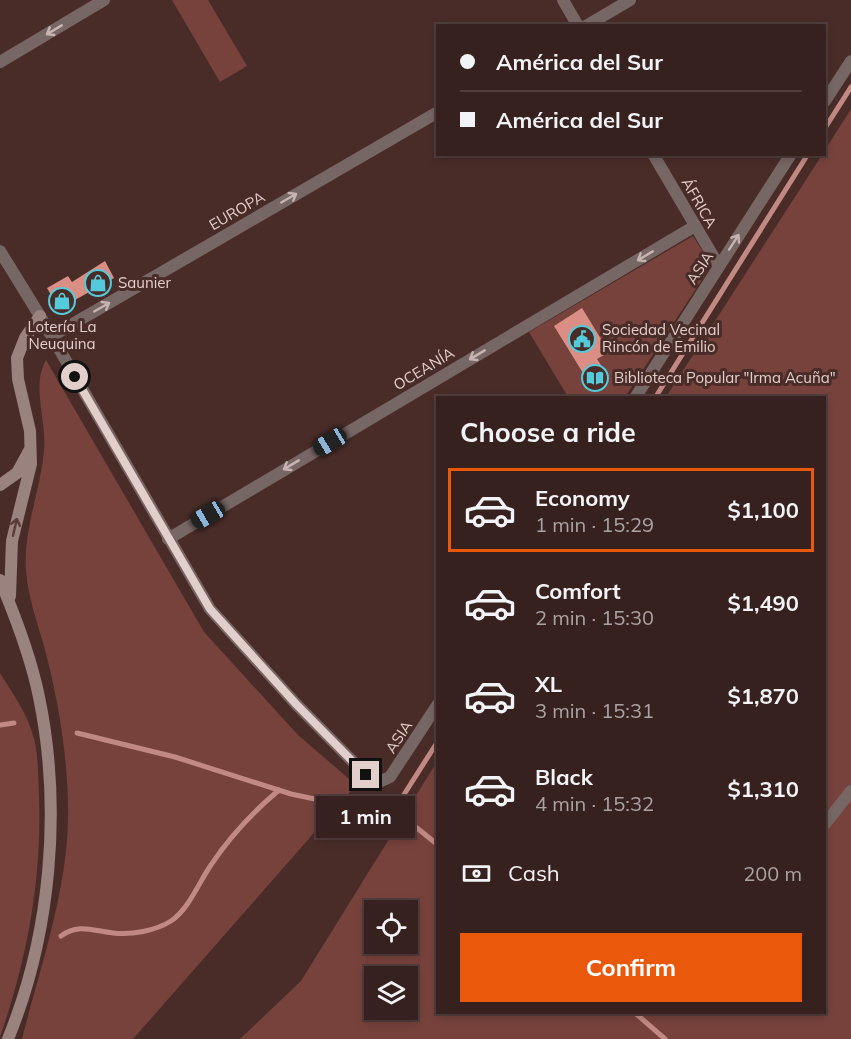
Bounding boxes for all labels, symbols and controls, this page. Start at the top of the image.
one-way arrow [46,24,63,36]
text: América del Sur [496,48,663,76]
text: América del Sur [496,106,663,134]
street label: ÁFRICA [678,174,721,231]
street label: EUROPA [205,187,268,234]
one-way arrow [280,192,297,204]
one-way arrow [728,234,740,251]
street label: ASIA [682,248,717,288]
one-way arrow [637,250,654,262]
shop icon: Saunier [83,268,113,298]
place label: Saunier [118,273,172,292]
shop icon: Lotería La Neuquina [47,286,77,316]
one-way arrow [93,301,110,313]
place label: Lotería La Neuquina [27,317,97,353]
place label: Sociedad Vecinal Rincón de Emilio [602,320,720,356]
public building icon: Sociedad Vecinal Rincón de Emilio [567,324,597,354]
street label: OCEANÍA [390,343,458,394]
one-way arrow [469,349,486,361]
route start [61,363,88,390]
library icon: Biblioteca Popular "Irma Acuña" [580,363,610,393]
place label: Biblioteca Popular "Irma Acuña" [614,368,836,387]
text: Choose a ride [460,415,636,449]
car [310,425,350,459]
one-way arrow [283,460,300,472]
icon: car [463,483,517,537]
text: Economy [535,484,630,512]
text: $1,100 [728,496,799,524]
car [188,498,228,532]
text: 1 min · 15:29 [535,512,654,537]
one-way arrow [10,518,22,537]
icon: car [463,576,517,630]
text: Comfort [535,577,621,605]
text: $1,490 [728,589,799,617]
text: 2 min · 15:30 [535,605,654,630]
icon: car [463,669,517,723]
text: XL [535,670,562,698]
text: $1,870 [728,682,799,710]
text: 3 min · 15:31 [535,698,654,723]
street label: ASIA [381,717,416,757]
route end [352,761,379,788]
icon: car [463,762,517,816]
text: Black [535,763,593,791]
text: $1,310 [728,775,799,803]
text: 4 min · 15:32 [535,791,654,816]
callout: 1 min [316,796,416,838]
text: 1 min [339,804,392,829]
icon: cash [460,857,493,890]
text: Cash [508,859,560,887]
text: 200 m [743,861,802,886]
map controls [364,900,418,1020]
button: locate [364,900,418,954]
button: Confirm [460,933,802,1002]
button: layers [364,966,418,1020]

